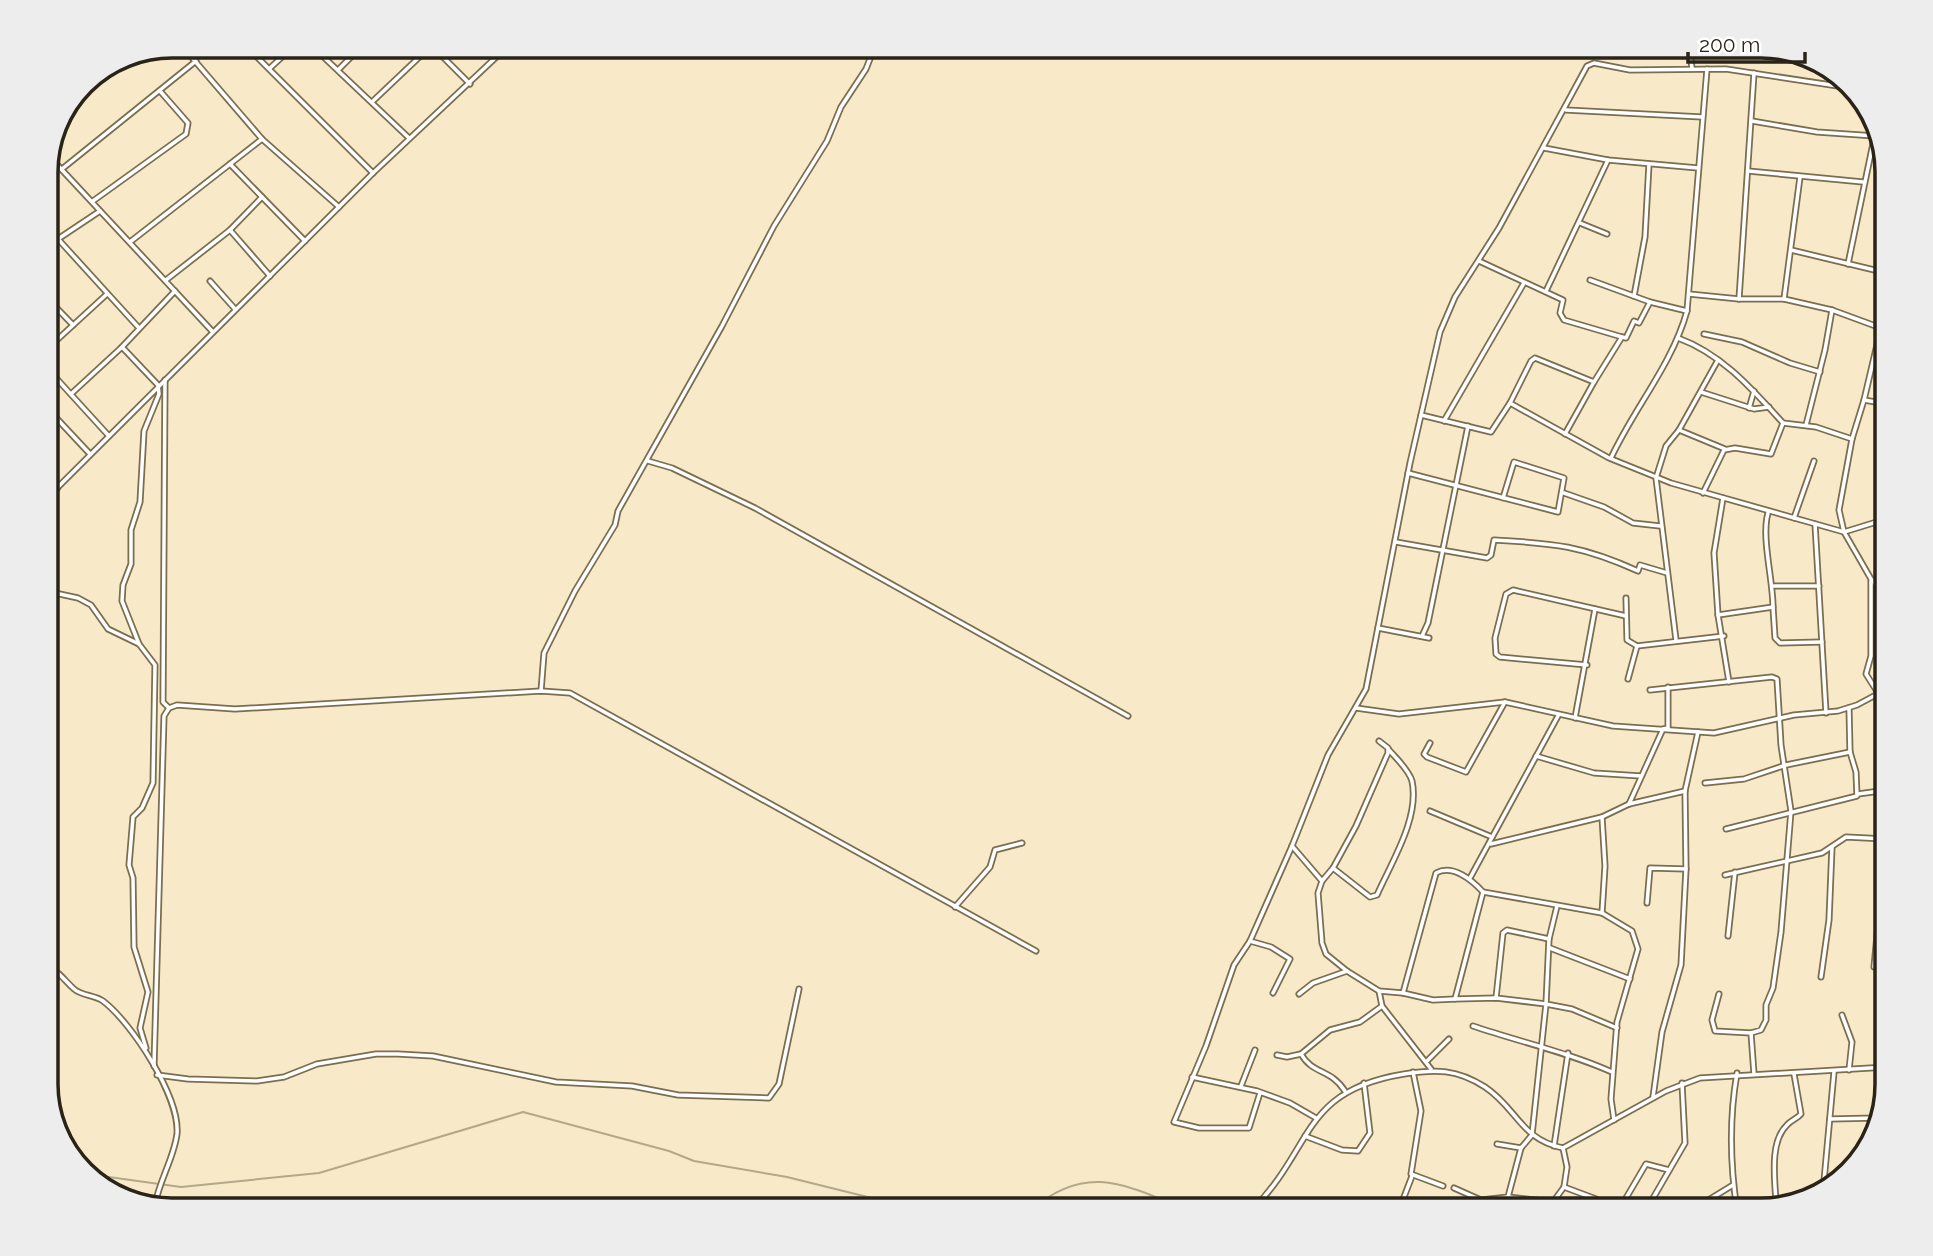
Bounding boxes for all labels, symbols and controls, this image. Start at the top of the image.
scale bar [1688,21,1805,65]
text: 200 m [1699,32,1760,57]

